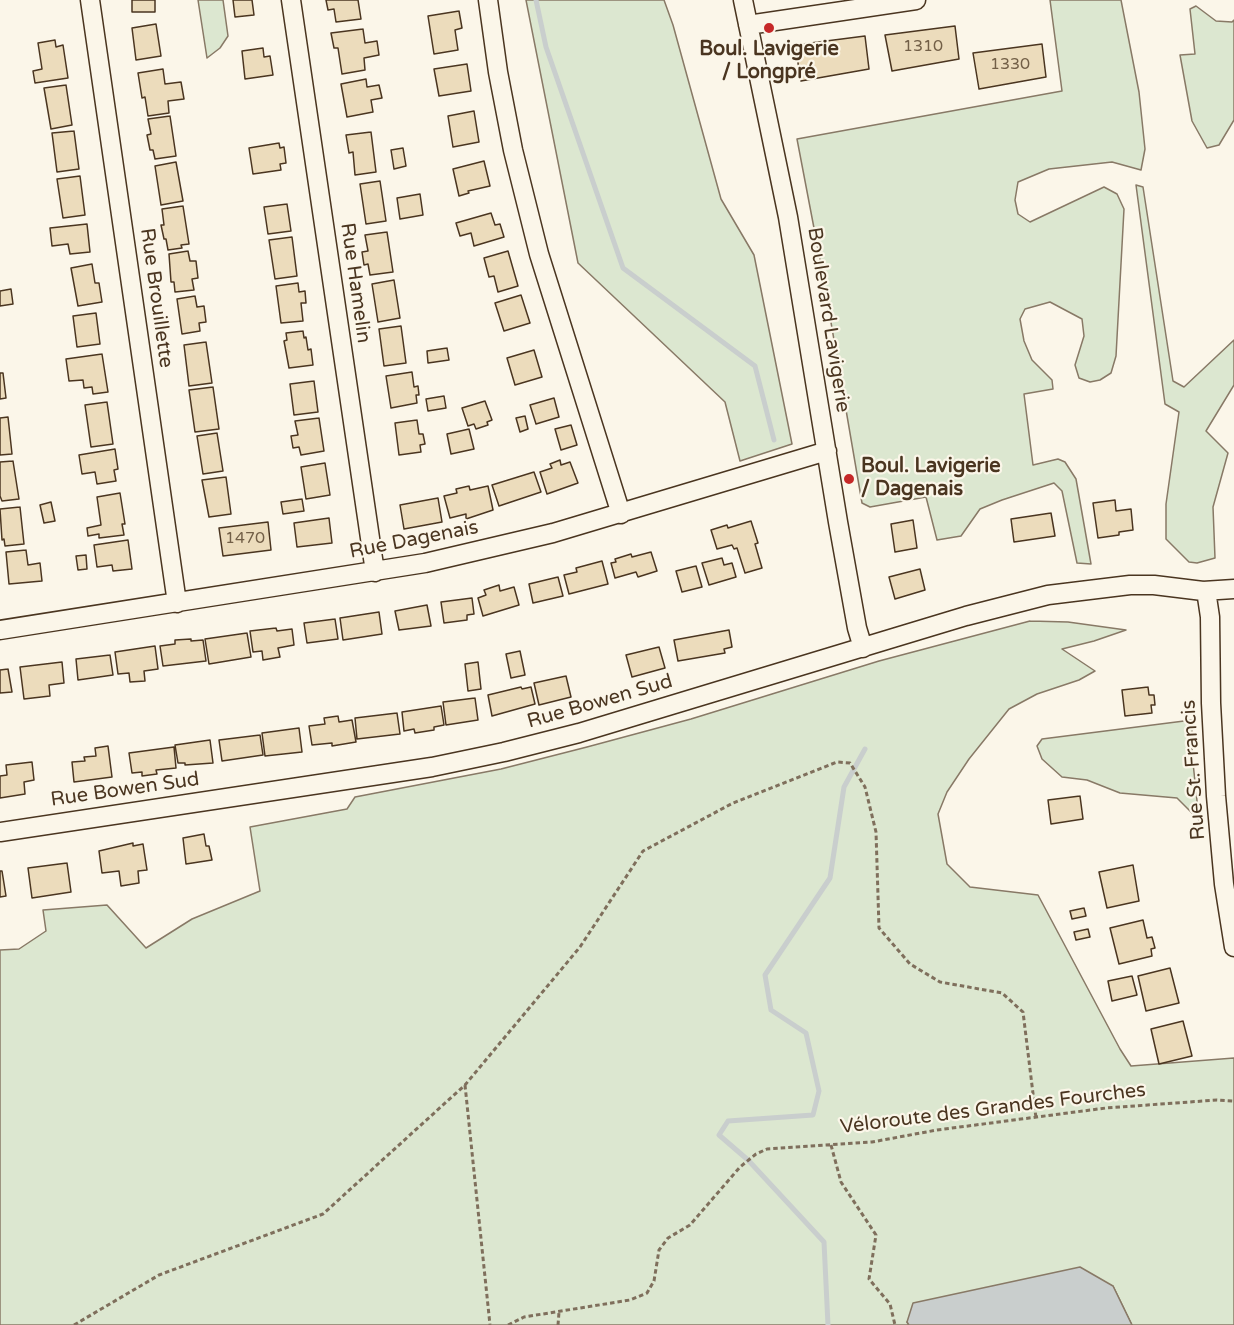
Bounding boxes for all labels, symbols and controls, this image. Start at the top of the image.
marker: Boul. Lavigerie / Longpré [762,21,776,35]
house number: 1310 [903,37,943,57]
place label: Boul. Lavigerie / Longpré [699,38,839,85]
house number: 1330 [990,55,1030,75]
street label: Rue Hamelin [335,221,375,345]
street label: Rue Brouillette [134,226,178,370]
street label: Boulevard Lavigerie [802,226,854,414]
place label: Boul. Lavigerie / Dagenais [861,455,1001,502]
marker: Boul. Lavigerie / Dagenais [842,472,856,486]
street label: Rue Dagenais [347,516,481,564]
house number: 1470 [225,529,265,549]
street label: Rue Bowen Sud [525,670,675,734]
street label: Rue St. Francis [1177,699,1211,841]
street label: Rue Bowen Sud [49,768,201,812]
street label: Véloroute des Grandes Fourches [839,1078,1147,1140]

